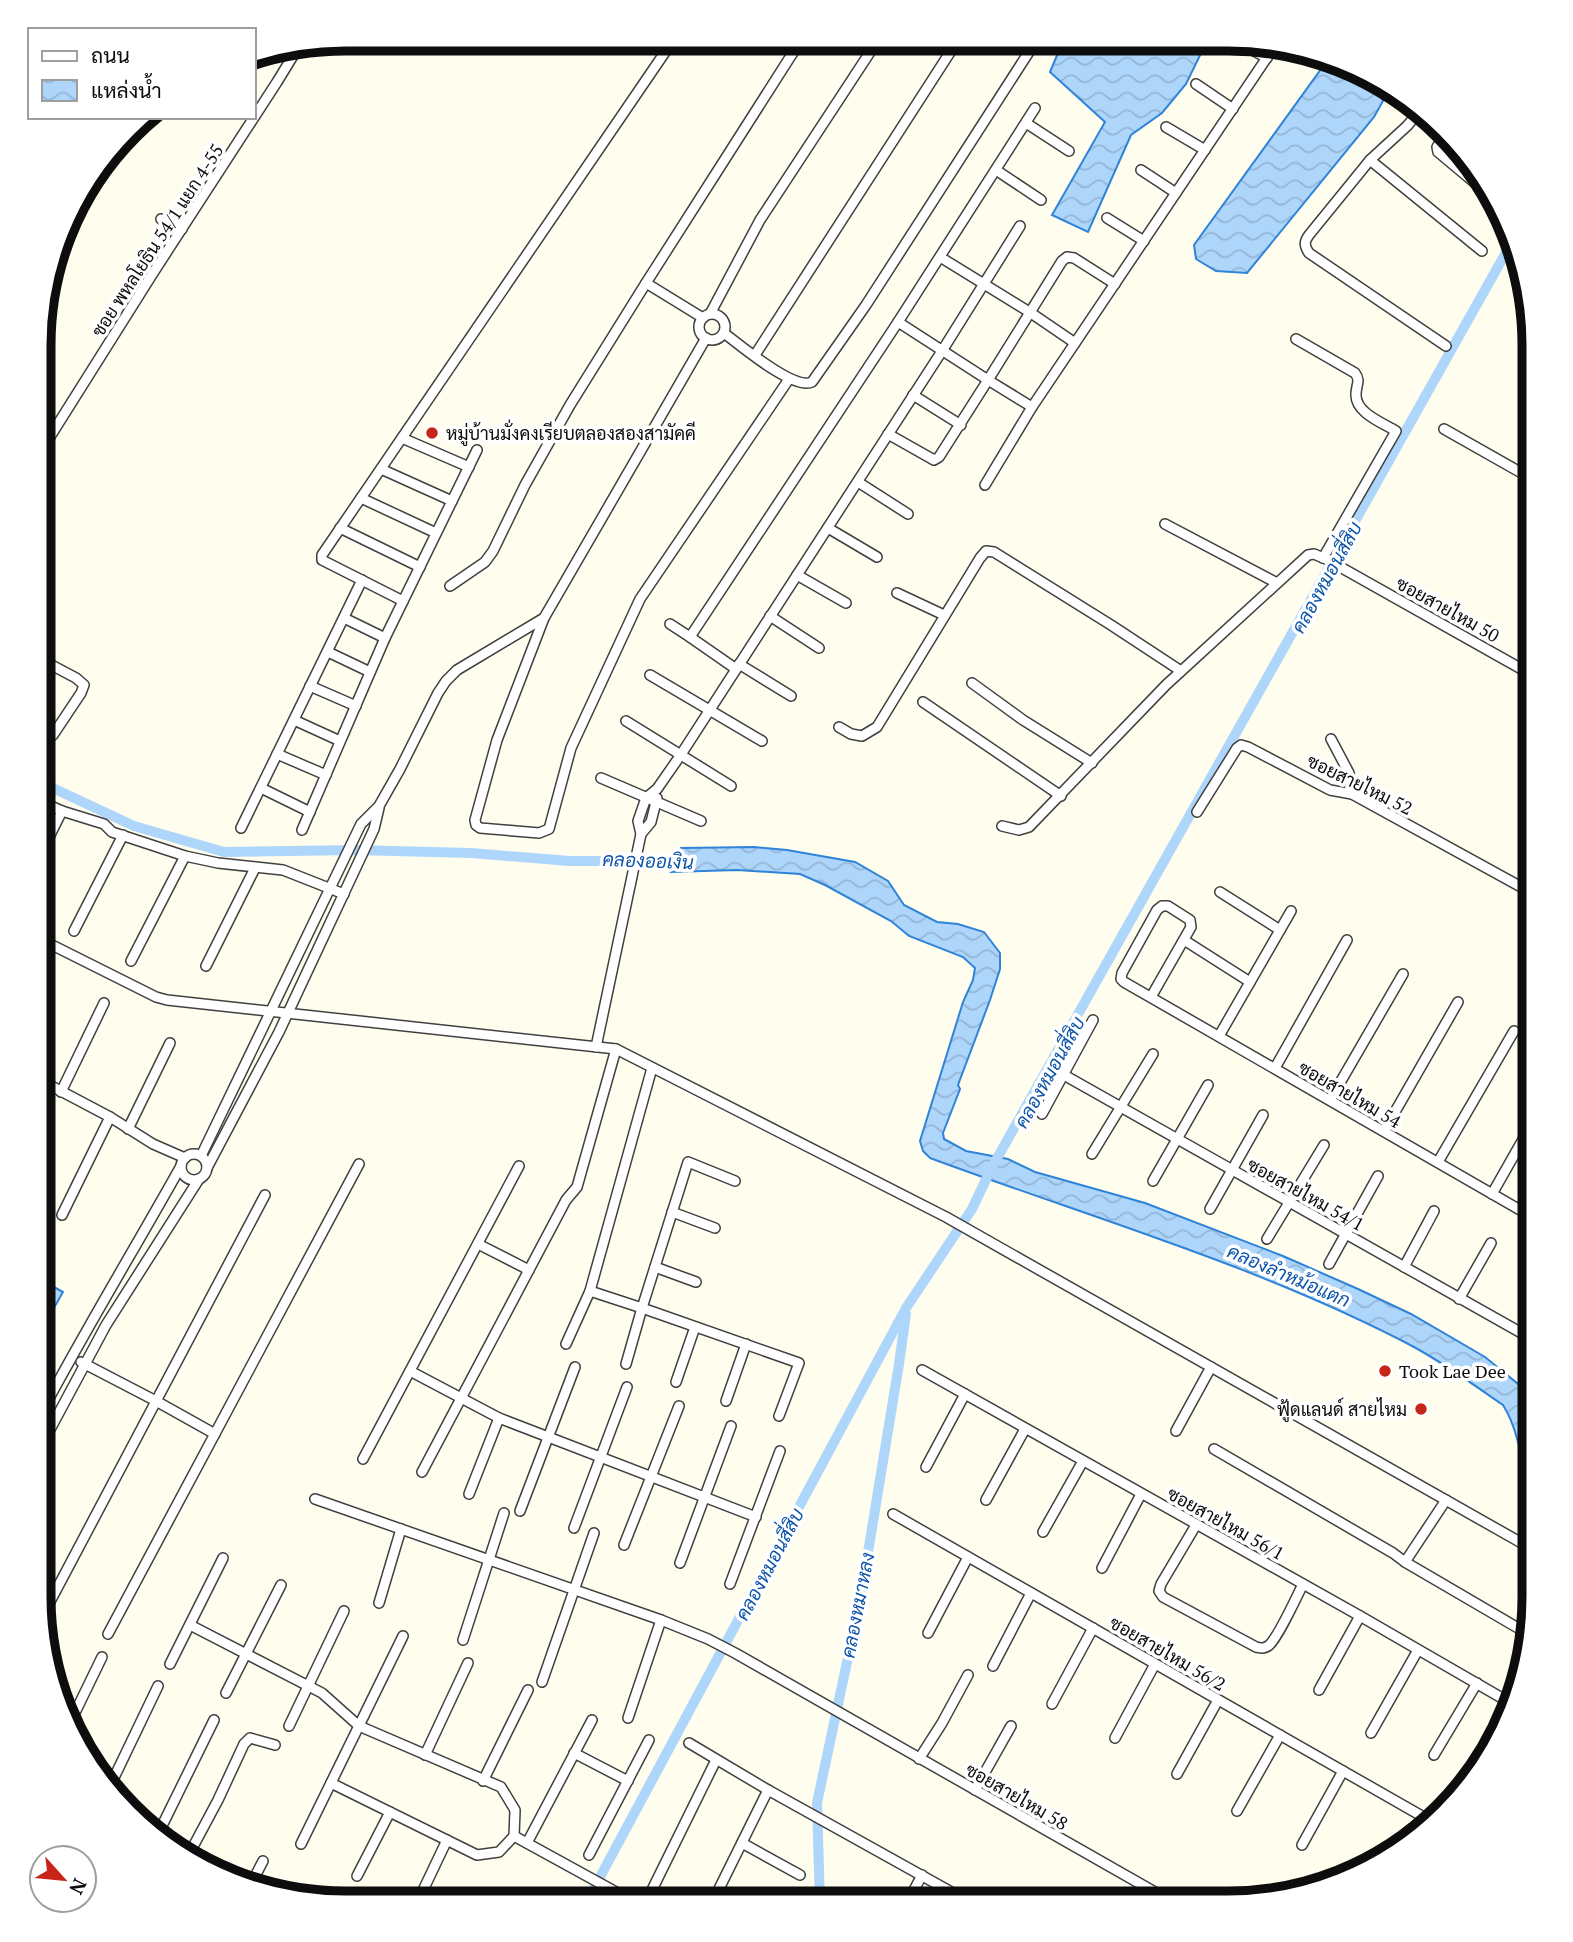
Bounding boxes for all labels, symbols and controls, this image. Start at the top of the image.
legend [28,28,256,119]
text: ถนน [91,41,130,69]
text: แหล่งน้ำ [91,73,162,104]
street label: ซอย พหลโยธิน 54/1 แยก 4-55 [86,139,228,341]
place label: หมู่บ้านมั่งคงเรียบตลองสองสามัคคี [446,419,696,447]
marker: หมู่บ้านมั่งคงเรียบตลองสองสามัคคี [424,425,440,441]
water label: คลองหมอนสี่สิบ [1282,515,1367,637]
street label: ซอยสายไหม 50 [1392,571,1504,647]
street label: ซอยสายไหม 52 [1303,748,1417,820]
water label: คลองออเงิน [602,846,694,874]
water label: คลองหมอนสี่สิบ [1005,1010,1090,1132]
street label: ซอยสายไหม 54 [1294,1055,1406,1133]
street label: ซอยสายไหม 54/1 [1243,1152,1369,1236]
water label: คลองลำหม้อแตก [1224,1238,1354,1312]
place label: Took Lae Dee [1399,1359,1506,1383]
marker: Took Lae Dee [1377,1363,1393,1379]
place label: ฟู้ดแลนด์ สายไหม [1277,1397,1407,1423]
marker: ฟู้ดแลนด์ สายไหม [1413,1401,1429,1417]
street label: ซอยสายไหม 56/1 [1163,1481,1289,1565]
water label: คลองหมอนสี่สิบ [725,1502,809,1624]
water label: คลองหมาหลง [835,1550,880,1660]
street label: ซอยสายไหม 56/2 [1106,1610,1230,1696]
street label: ซอยสายไหม 58 [961,1757,1073,1835]
north arrow [28,1844,98,1914]
text: N [64,1875,93,1900]

